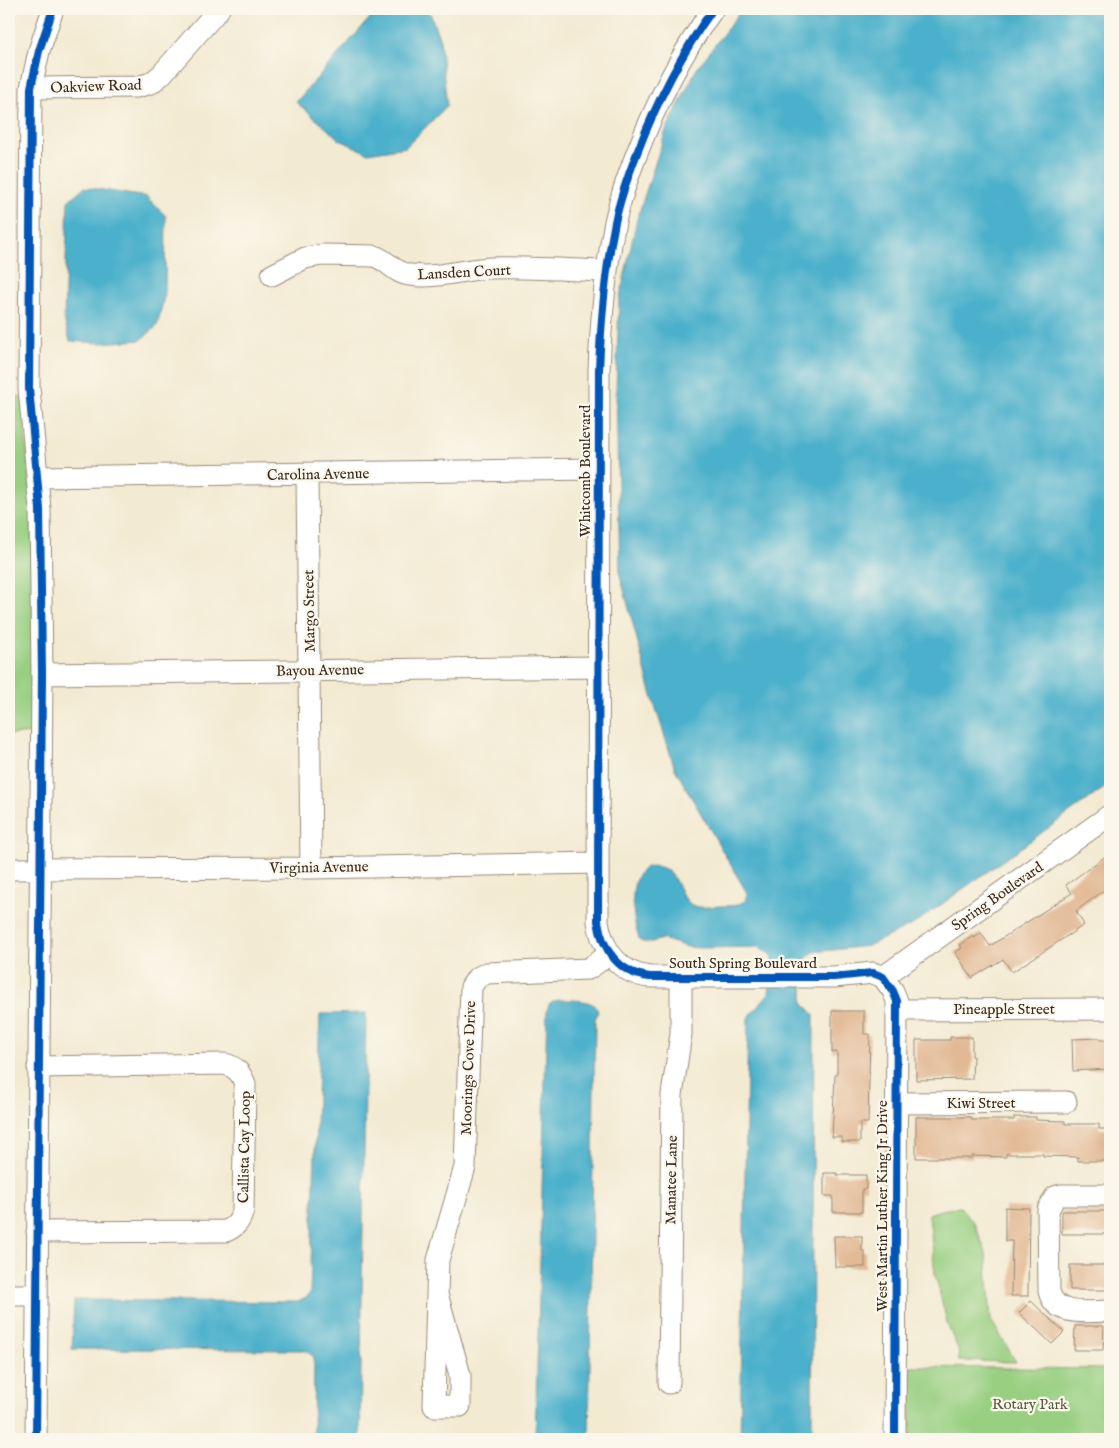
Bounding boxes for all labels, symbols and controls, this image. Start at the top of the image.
street label: Oakview Road [50,75,143,98]
street label: Lansden Court [417,261,511,284]
street label: Whitcomb Boulevard [576,404,595,537]
street label: Carolina Avenue [267,464,369,485]
street label: Margo Street [299,569,320,653]
street label: Bayou Avenue [276,660,364,681]
street label: Virginia Avenue [268,857,369,878]
street label: Spring Boulevard [948,857,1048,935]
street label: South Spring Boulevard [669,954,818,973]
street label: Moorings Cove Drive [457,1000,480,1136]
street label: Pineapple Street [953,1000,1055,1019]
street label: Callista Cay Loop [234,1091,255,1203]
street label: Kiwi Street [946,1094,1016,1113]
street label: West Martin Luther King Jr Drive [873,1100,892,1312]
street label: Manatee Lane [661,1135,682,1225]
park label: Rotary Park [992,1395,1069,1414]

